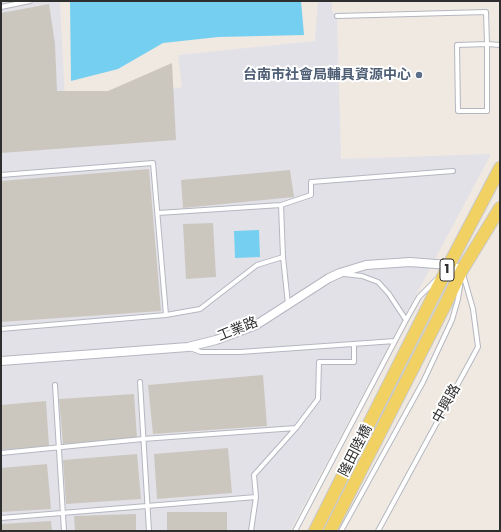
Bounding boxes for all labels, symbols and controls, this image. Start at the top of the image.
place label: 台南市社會局輔具資源中心 [243,67,411,83]
marker: 台南市社會局輔具資源中心 [414,70,424,80]
road number: 1 [440,259,454,281]
street label: 工業路 [215,314,261,346]
street label: 中興路 [429,382,465,426]
street label: 隆田陸橋 [336,422,376,480]

